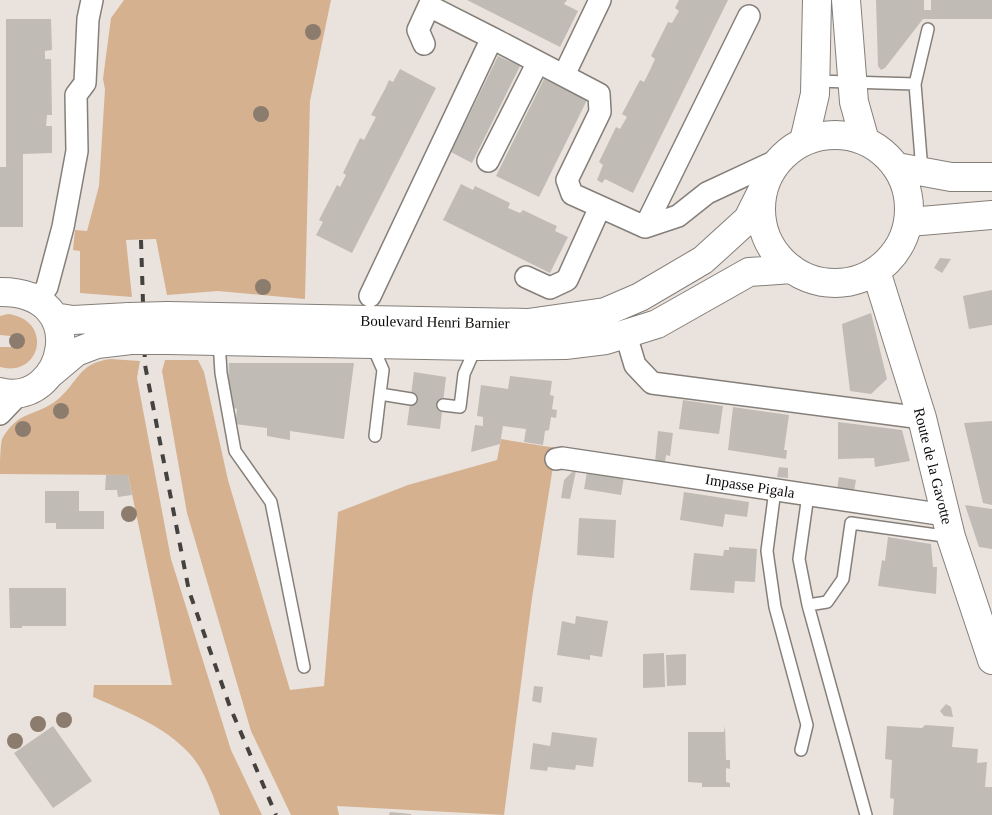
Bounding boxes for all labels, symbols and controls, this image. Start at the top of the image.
street label: Boulevard Henri Barnier [360,313,510,331]
street label: Route de la Gavotte [911,406,955,526]
street label: Impasse Pigala [704,471,796,501]

